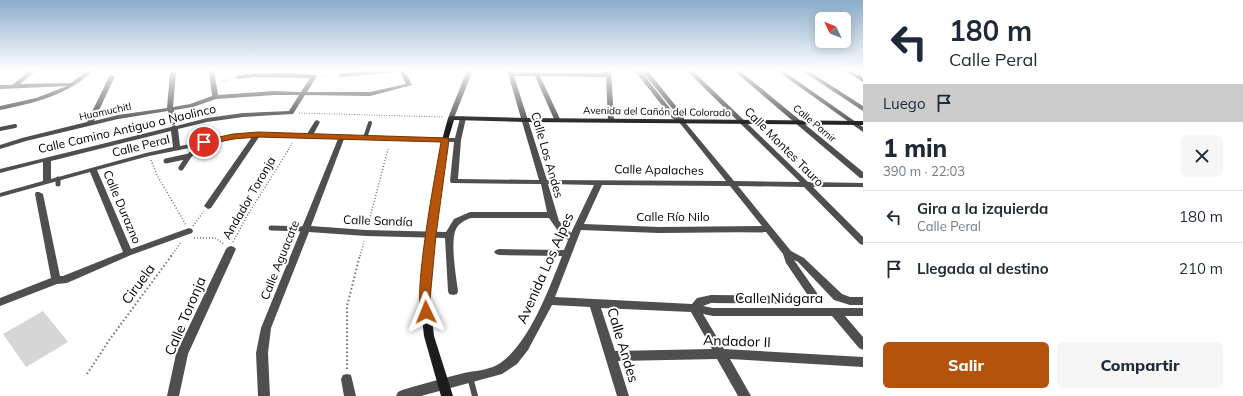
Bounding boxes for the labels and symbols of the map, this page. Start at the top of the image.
north arrow [815,12,851,48]
street label: Huamuchitl [78,100,132,123]
street label: Calle Camino Antiguo a Naolinco [37,101,217,156]
street label: Calle Pamir [790,102,839,145]
street label: Avenida del Cañón del Colorado [583,104,731,119]
street label: Calle Montes Tauro [742,104,827,190]
street label: Calle Los Andes [528,110,567,200]
pin [187,125,221,159]
street label: Calle Peral [110,131,171,160]
street label: Andador Toronja [219,154,278,242]
street label: Calle Apalaches [614,161,704,178]
street label: Calle Durazno [100,168,145,246]
street label: Calle Río Nilo [636,209,710,224]
street label: Avenida Los Alpes [512,210,578,326]
street label: Calle Sandía [343,212,413,229]
street label: Calle Aguacate [257,218,302,302]
street label: Ciruela [117,260,159,308]
street label: Calle Toronja [160,274,210,358]
street label: Calle Niágara [735,289,823,307]
position arrow [405,291,447,333]
street label: Calle Andes [603,305,643,385]
street label: Andador II [703,331,771,351]

